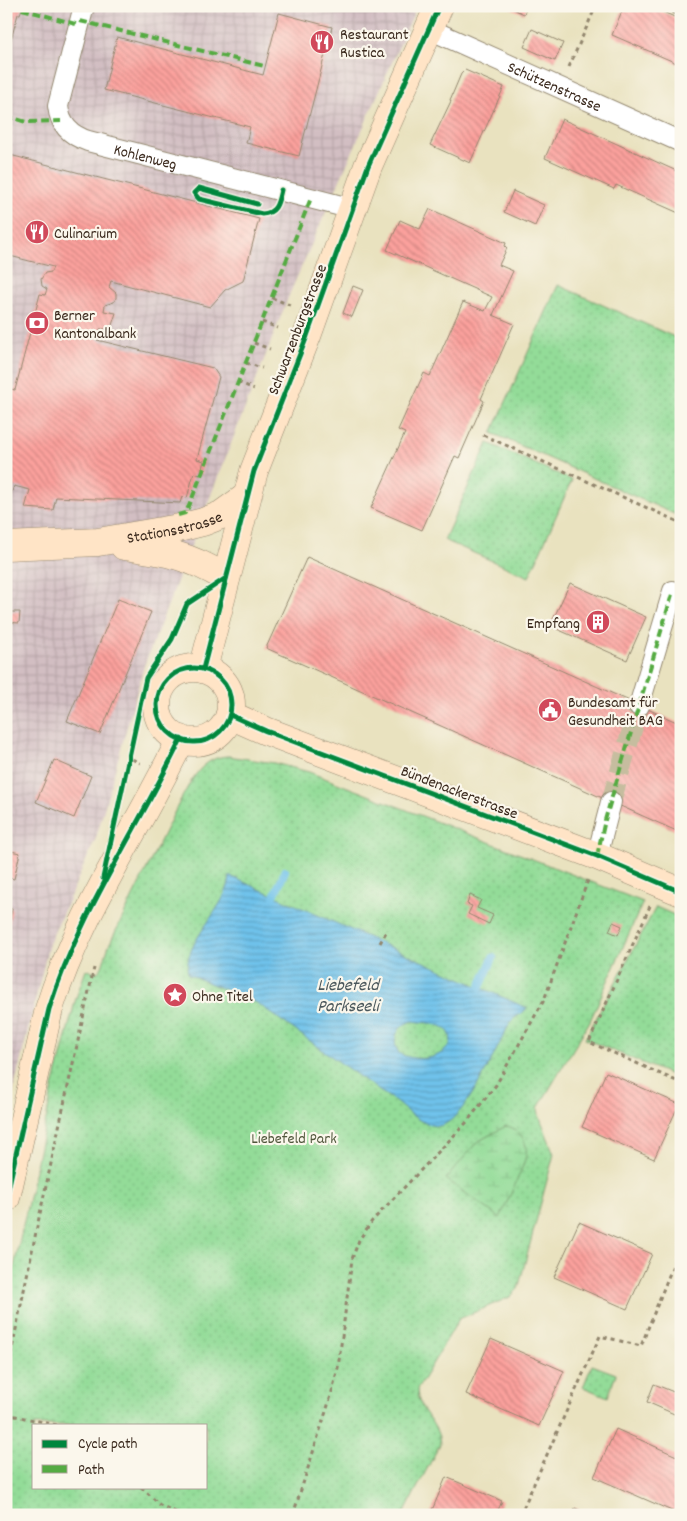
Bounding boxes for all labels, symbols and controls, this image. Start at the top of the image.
place label: Restaurant Rustica [340,24,409,65]
restaurant icon: Restaurant Rustica [309,29,335,55]
street label: Schützenstrasse [503,57,605,119]
street label: Kohlenweg [111,139,179,177]
restaurant icon: Culinarium [24,219,50,245]
place label: Culinarium [54,223,117,246]
street label: Schwarzenburgstrasse [263,261,334,399]
place label: Berner Kantonalbank [54,305,136,346]
bank icon: Berner Kantonalbank [24,310,50,336]
street label: Stationsstrasse [125,507,226,551]
building icon: Empfang [585,609,611,635]
place label: Empfang [527,613,580,636]
place label: Bundesamt für Gesundheit BAG [568,692,663,733]
public building icon: Bundesamt für Gesundheit BAG [537,697,563,723]
street label: Bündenackerstrasse [397,760,521,826]
water label: Liebefeld Parkseeli [317,974,382,1020]
place icon: Ohne Titel [162,982,188,1008]
place label: Ohne Titel [192,986,253,1009]
park label: Liebefeld Park [251,1128,337,1151]
legend [32,1424,208,1488]
text: Cycle path [78,1434,138,1456]
text: Path [78,1460,104,1482]

